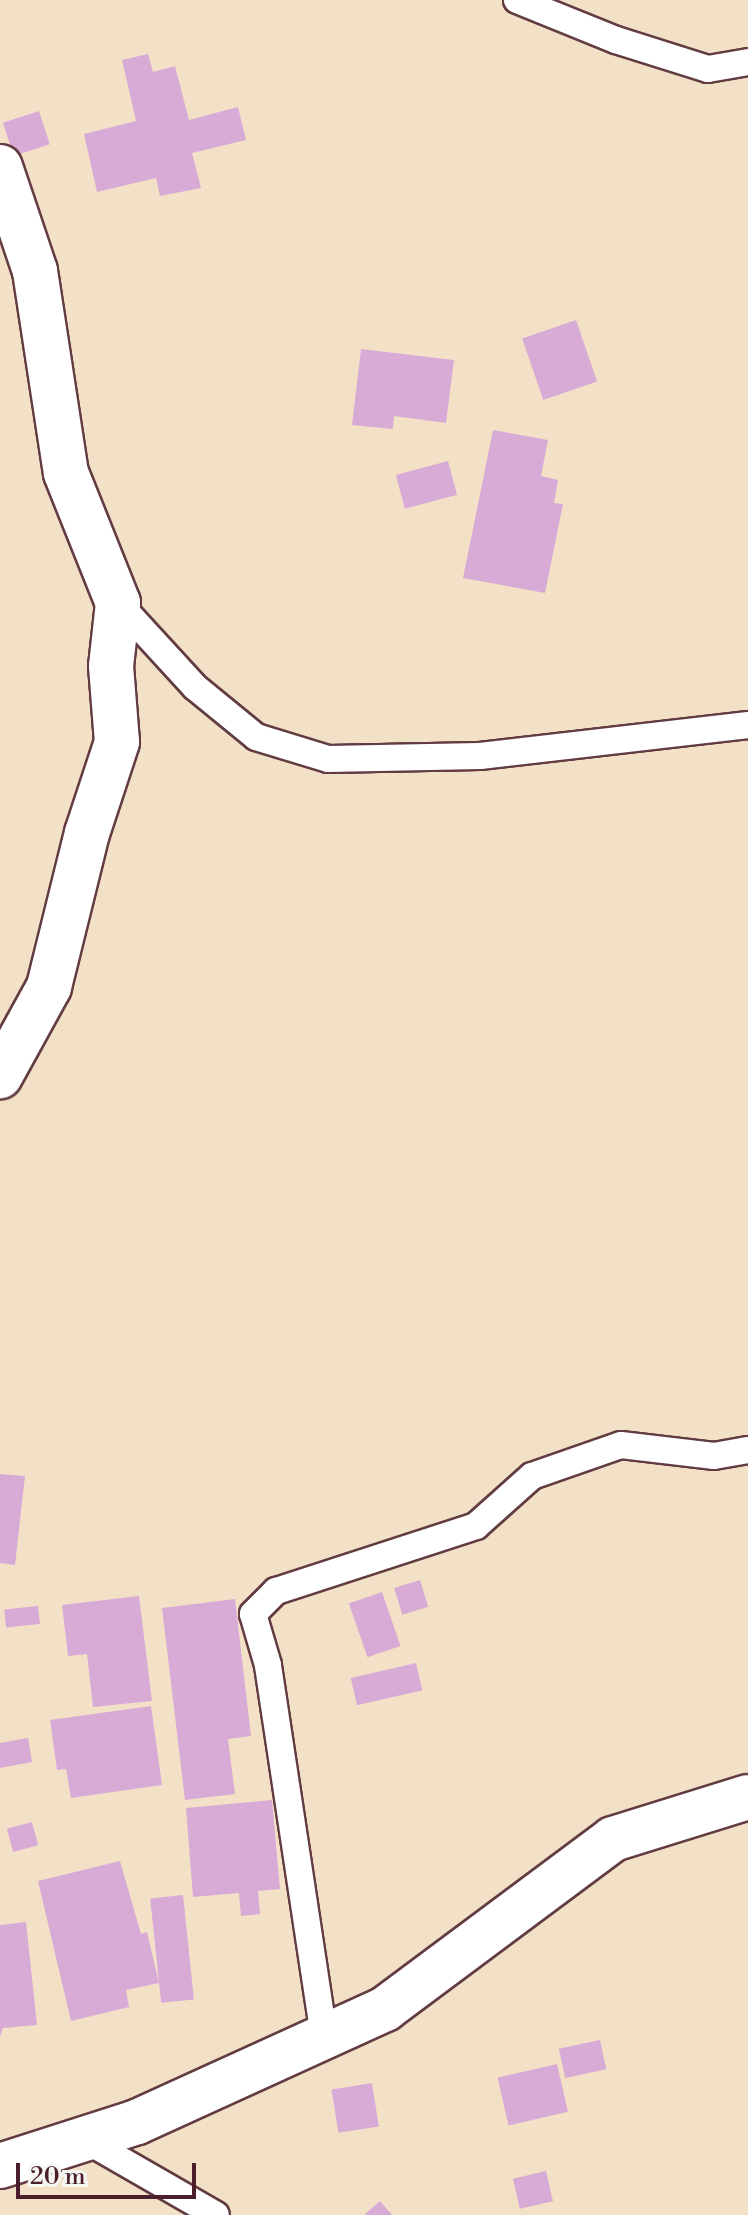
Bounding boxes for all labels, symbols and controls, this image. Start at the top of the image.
scale bar [20,2147,200,2197]
text: 20 m [30,2162,86,2192]

